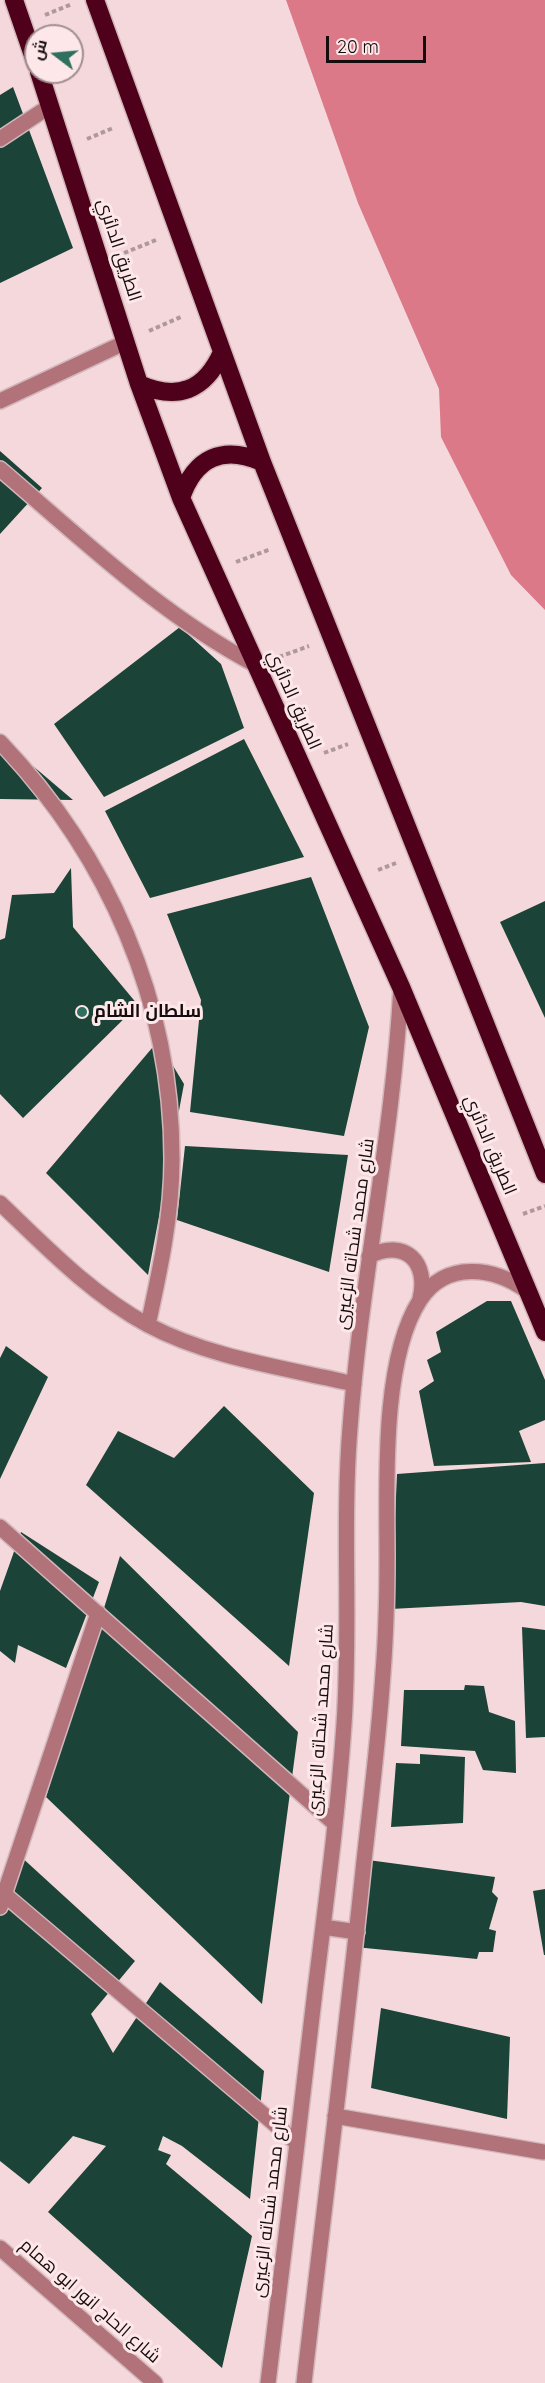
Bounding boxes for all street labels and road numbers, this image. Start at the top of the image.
street label: الطريق الدائري [92,196,146,304]
street label: الطريق الدائري [262,647,326,753]
street label: الطريق الدائري [459,1092,521,1198]
street label: شارع محمد شحاته الزعيرى [331,1137,379,1331]
street label: شارع محمد شحاته الزعيرى [304,1623,338,1817]
street label: شارع محمد شحاته الزعيرى [248,2105,292,2299]
street label: شارع الحاج انور ابو همام [15,2234,165,2368]

